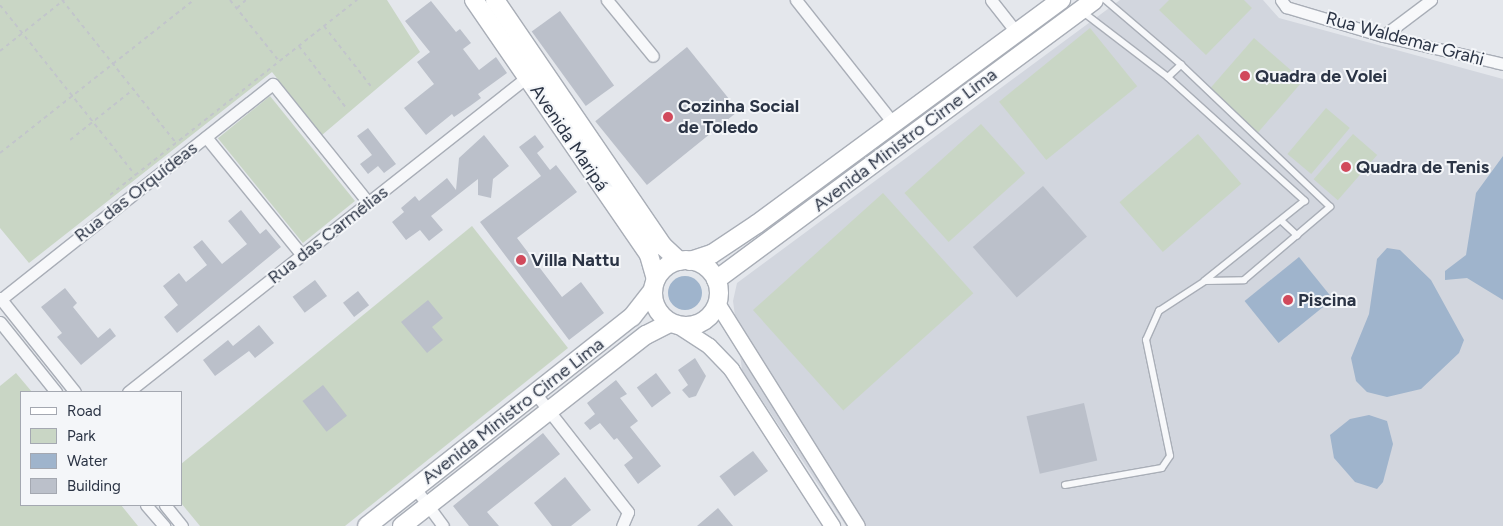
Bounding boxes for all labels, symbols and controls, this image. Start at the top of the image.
street label: Rua Waldemar Grahi [1323,7,1487,71]
street label: Avenida Ministro Cirne Lima [809,64,1001,216]
place label: Quadra de Volei [1255,65,1387,87]
marker: Quadra de Volei [1239,70,1251,82]
street label: Avenida Maripá [525,81,613,195]
place label: Cozinha Social de Toledo [678,96,799,138]
marker: Cozinha Social de Toledo [662,111,674,123]
street label: Rua das Orquídeas [70,137,202,247]
place label: Quadra de Tenis [1356,156,1489,178]
marker: Quadra de Tenis [1340,161,1352,173]
street label: Rua das Carmélias [264,181,392,289]
place label: Villa Nattu [531,249,620,271]
marker: Villa Nattu [515,254,527,266]
place label: Piscina [1298,289,1356,311]
marker: Piscina [1282,294,1294,306]
street label: Avenida Ministro Cirne Lima [418,333,608,489]
legend [20,391,182,506]
text: Road [67,402,102,420]
text: Park [67,427,96,445]
text: Water [67,452,107,470]
text: Building [67,477,121,495]

